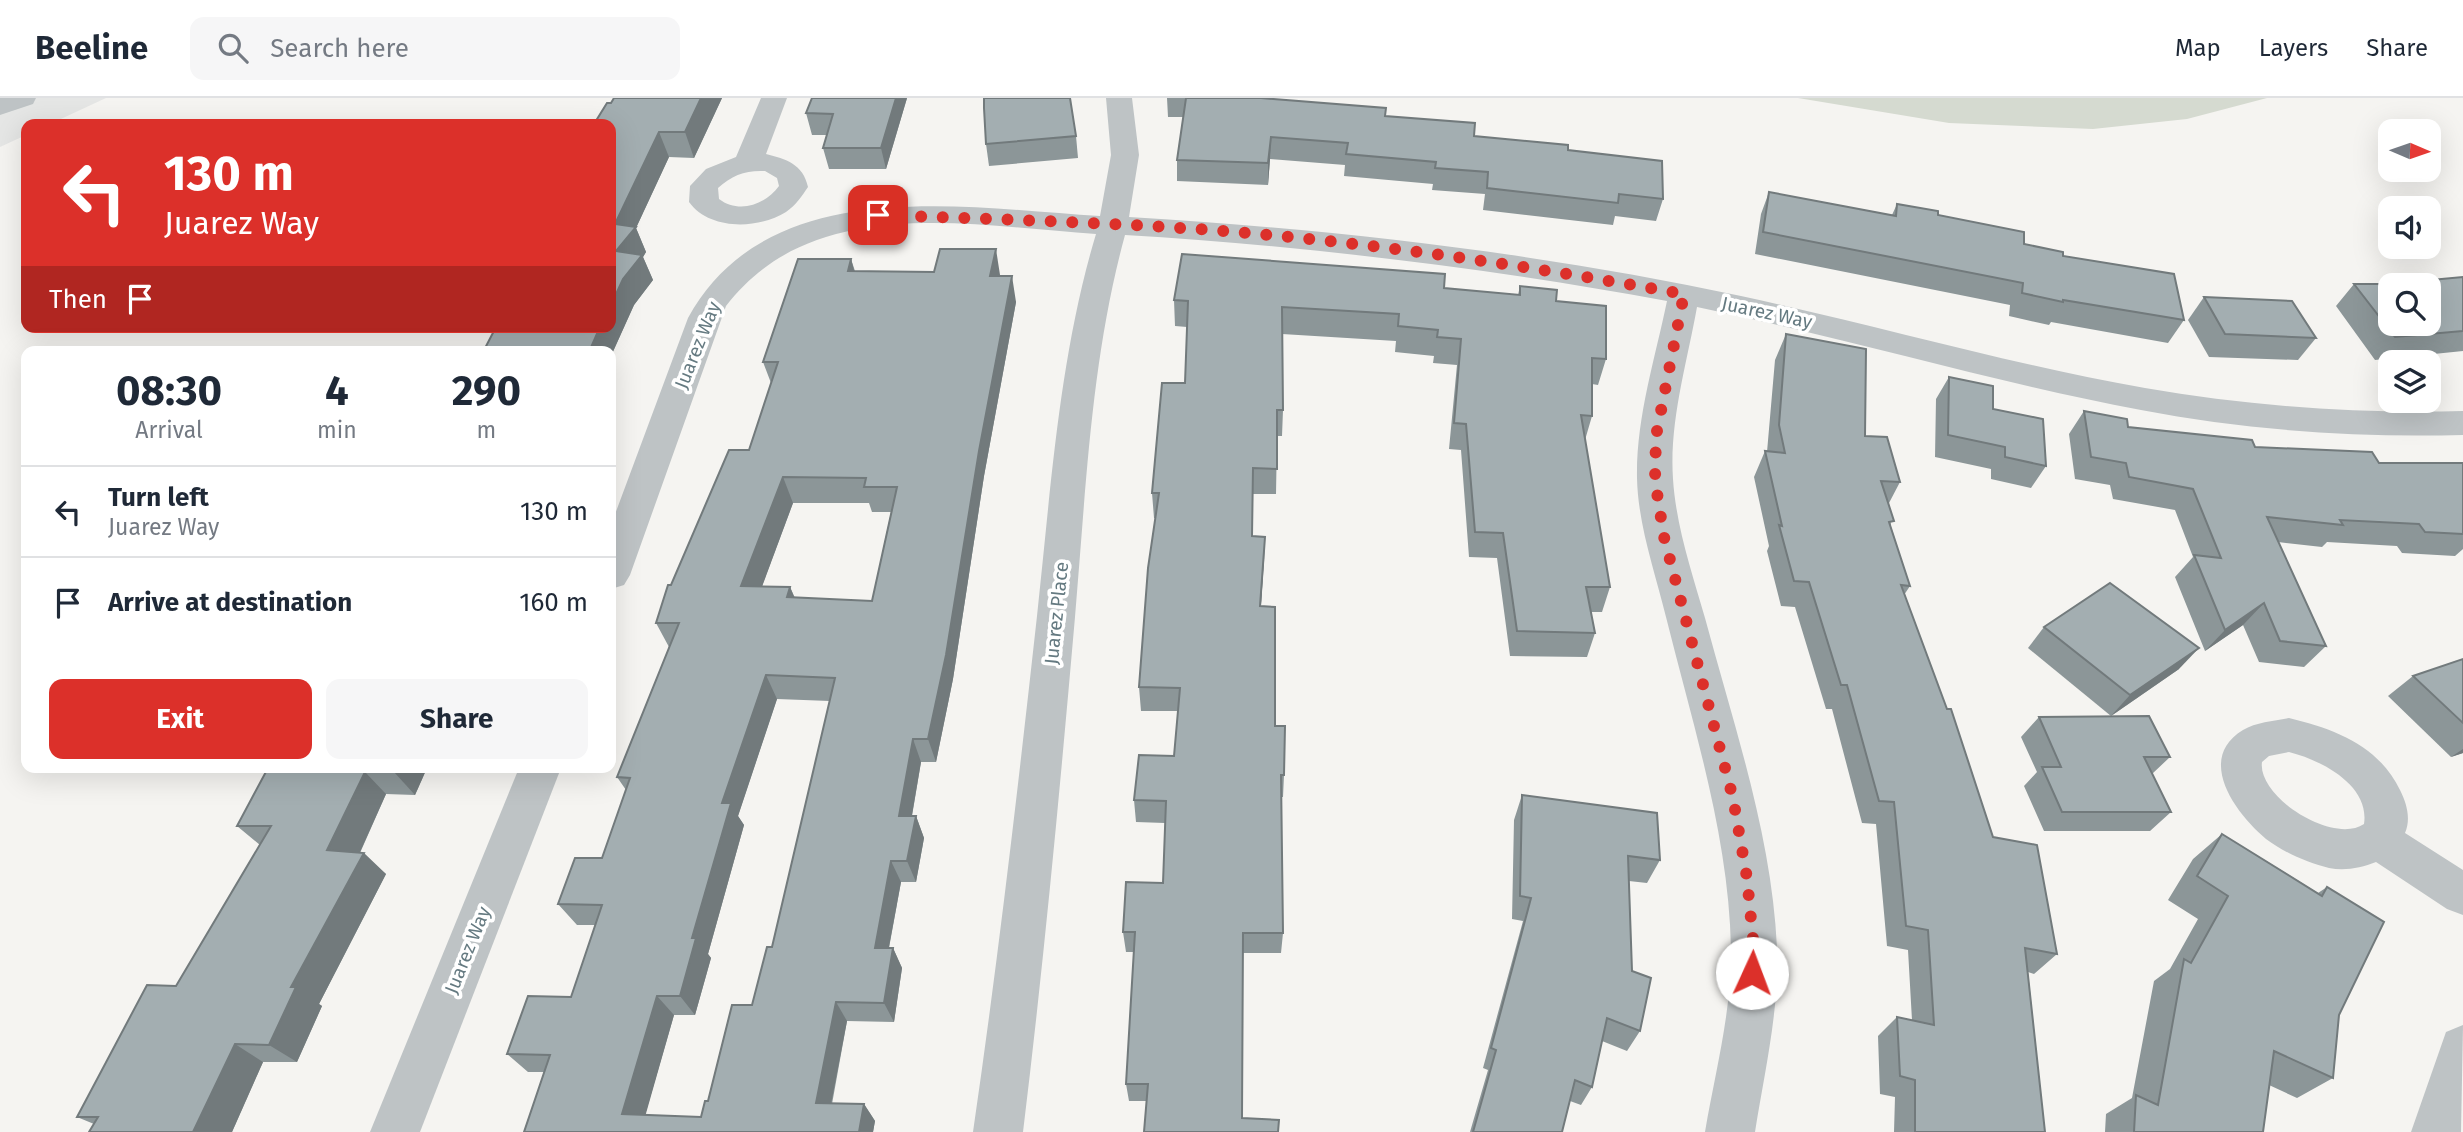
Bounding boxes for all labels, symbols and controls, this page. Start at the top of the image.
search box [190,17,680,80]
text: Beeline [35,28,148,68]
icon: search [214,29,252,67]
text: Search here [270,33,409,64]
text: Map [2175,34,2221,62]
text: Layers [2259,34,2328,62]
text: Share [2366,34,2428,62]
north arrow [2378,119,2441,182]
map controls [2378,119,2441,413]
text: 130 m [164,144,294,203]
icon: left [49,147,140,238]
pin [848,185,908,245]
icon: arrive [859,196,897,234]
button: sound [2378,196,2441,259]
text: Juarez Way [164,204,319,242]
button: search [2378,273,2441,336]
icon: arrive [121,280,159,318]
text: Then [49,284,107,315]
street label: Juarez Way [1719,292,1815,333]
street label: Juarez Way [670,298,726,392]
button: layers [2378,350,2441,413]
text: 08:30 [116,366,222,416]
text: 4 [325,366,349,416]
text: 290 [452,366,521,416]
text: Arrival [135,416,203,444]
text: min [317,416,357,444]
text: m [476,416,496,444]
text: Turn left [108,482,209,513]
icon: left [49,493,87,531]
text: 130 m [520,496,588,527]
text: Juarez Way [108,513,219,541]
street label: Juarez Place [1040,561,1073,666]
icon: arrive [49,584,87,622]
text: Arrive at destination [108,587,352,618]
text: 160 m [519,587,588,618]
button: Exit [49,679,312,759]
button: Share [326,679,588,759]
street label: Juarez Way [440,903,496,997]
position arrow [1715,936,1789,1010]

